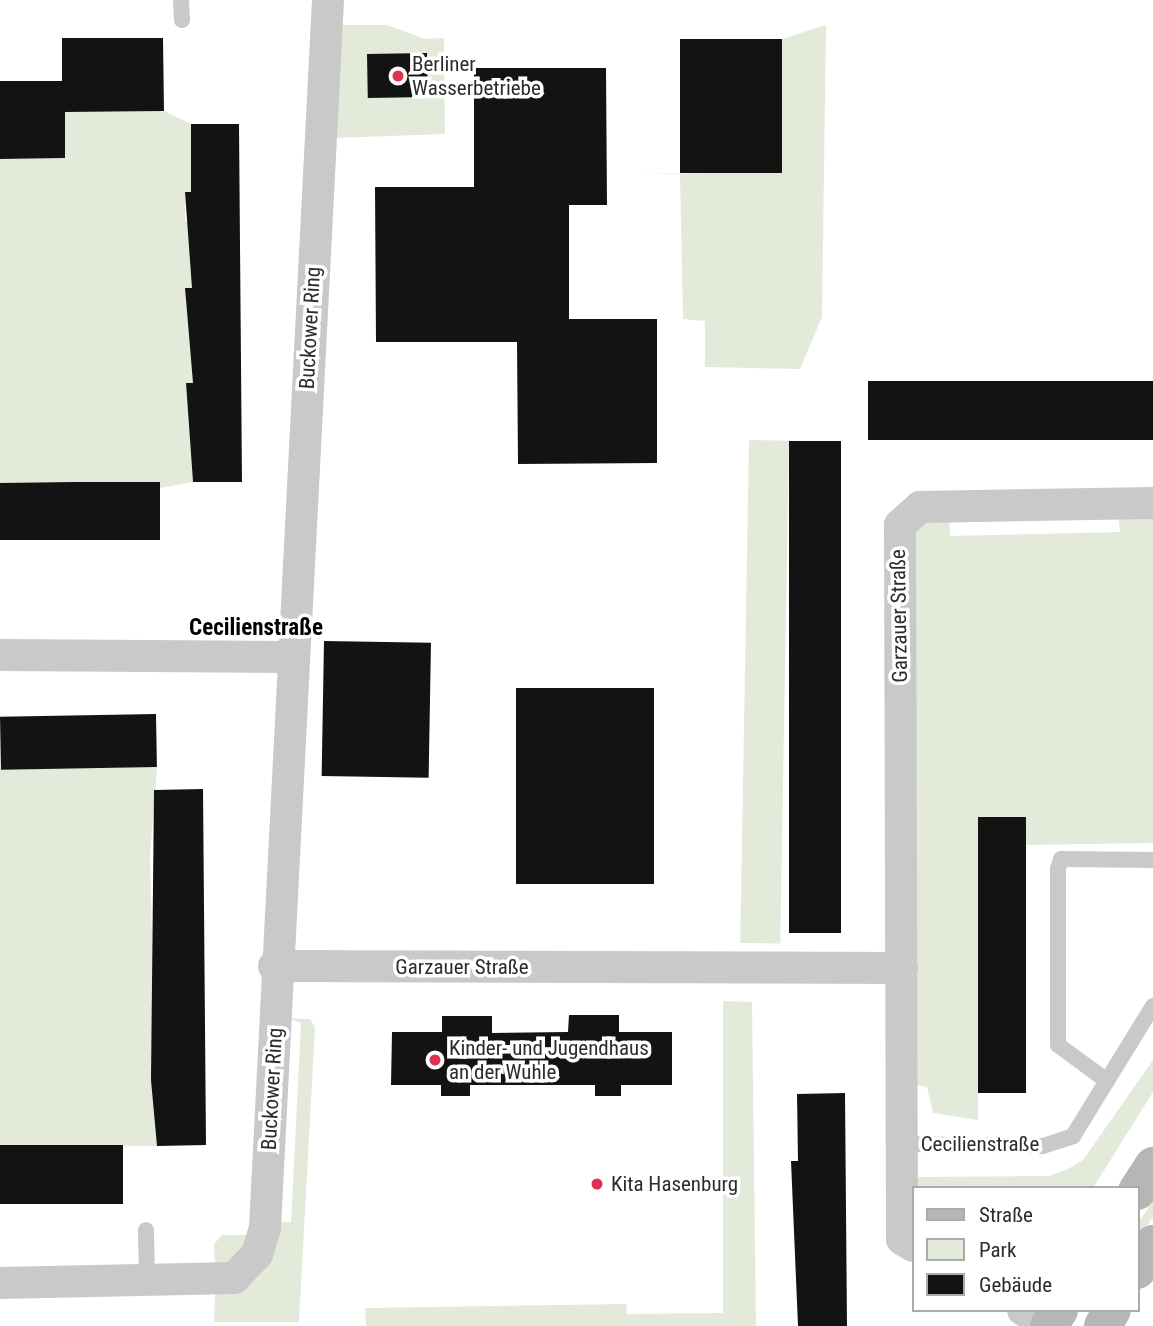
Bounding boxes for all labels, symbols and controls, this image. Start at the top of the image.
place label: Berliner Wasserbetriebe [412,51,541,101]
marker: Berliner Wasserbetriebe [390,68,406,84]
street label: Buckower Ring [294,266,326,390]
street label: Garzauer Straße [885,549,913,683]
district label: Cecilienstraße [189,614,323,642]
street label: Garzauer Straße [395,954,529,980]
street label: Buckower Ring [256,1027,288,1151]
place label: Kinder- und Jugendhaus an der Wuhle [449,1035,649,1085]
marker: Kinder- und Jugendhaus an der Wuhle [427,1052,443,1068]
street label: Cecilienstraße [921,1131,1039,1157]
place label: Kita Hasenburg [611,1171,738,1197]
marker: Kita Hasenburg [589,1176,605,1192]
legend [912,1186,1139,1312]
text: Straße [979,1203,1033,1227]
text: Park [979,1238,1016,1262]
text: Gebäude [979,1273,1052,1297]

